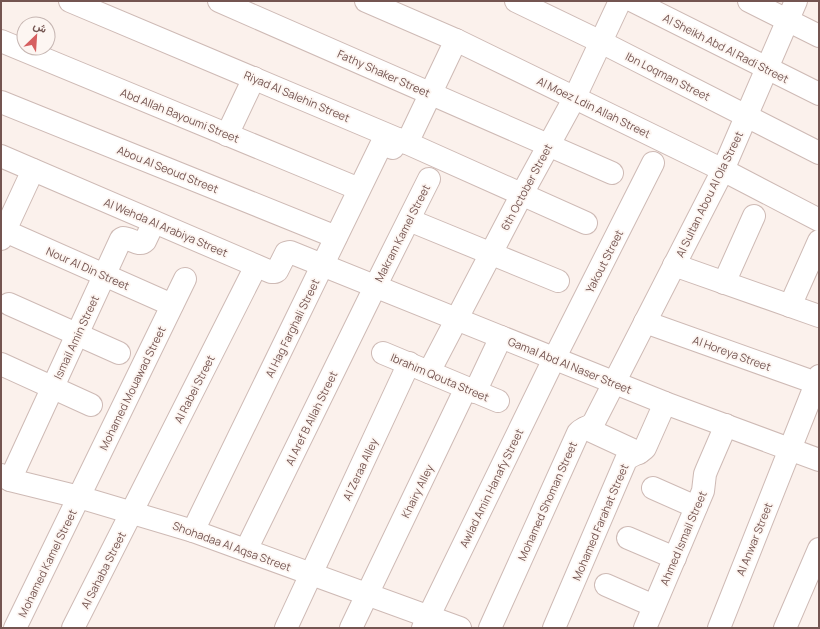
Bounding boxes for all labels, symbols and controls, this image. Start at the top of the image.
street label: Al Sheikh Abd Al Radi Street [661,10,791,86]
north arrow [16,16,56,56]
text: ش [31,17,50,36]
street label: Fathy Shaker Street [335,46,433,100]
street label: Ibn Loqman Street [623,48,713,104]
street label: Riyad Al Salehin Street [242,67,352,125]
street label: Al Moez Ldin Allah Street [535,73,653,141]
street label: Abd Allah Bayoumi Street [118,84,242,146]
street label: Al Sultan Abou Al Ola Street [672,128,746,260]
street label: 6th October Street [497,141,555,233]
street label: Abou Al Seoud Street [115,142,221,196]
street label: Makram Kamel Street [371,182,433,284]
street label: Al Wehda Al Arabiya Street [102,194,230,260]
street label: Yakout Street [582,227,626,295]
street label: Nour Al Din Street [44,243,132,293]
street label: Al Hag Farghali Street [262,276,322,380]
street label: Ismail Amin Street [50,293,102,381]
street label: Mohamed Mouawad Street [95,323,169,453]
street label: Al Horeya Street [691,332,773,374]
street label: Gamal Abd Al Naser Street [506,333,634,397]
street label: Ibrahim Qouta Street [388,349,492,405]
street label: Al Rabei Street [170,352,218,426]
street label: Al Aref B Allah Street [282,368,340,468]
street label: Awlad Amin Hanafy Street [456,426,526,550]
street label: Al Zeraa Alley [339,435,381,503]
street label: Mohamed Shoman Street [514,439,580,563]
street label: Mohamed Farahat Street [569,461,631,583]
street label: Khairy Alley [398,462,437,520]
street label: Ahmed Ismail Street [656,488,710,588]
street label: Al Anwar Street [732,500,776,578]
street label: Mohamed Kamel Street [14,507,80,619]
street label: Shohadaa Al Aqsa Street [171,518,293,574]
street label: Al Sahaba Street [77,529,129,611]

